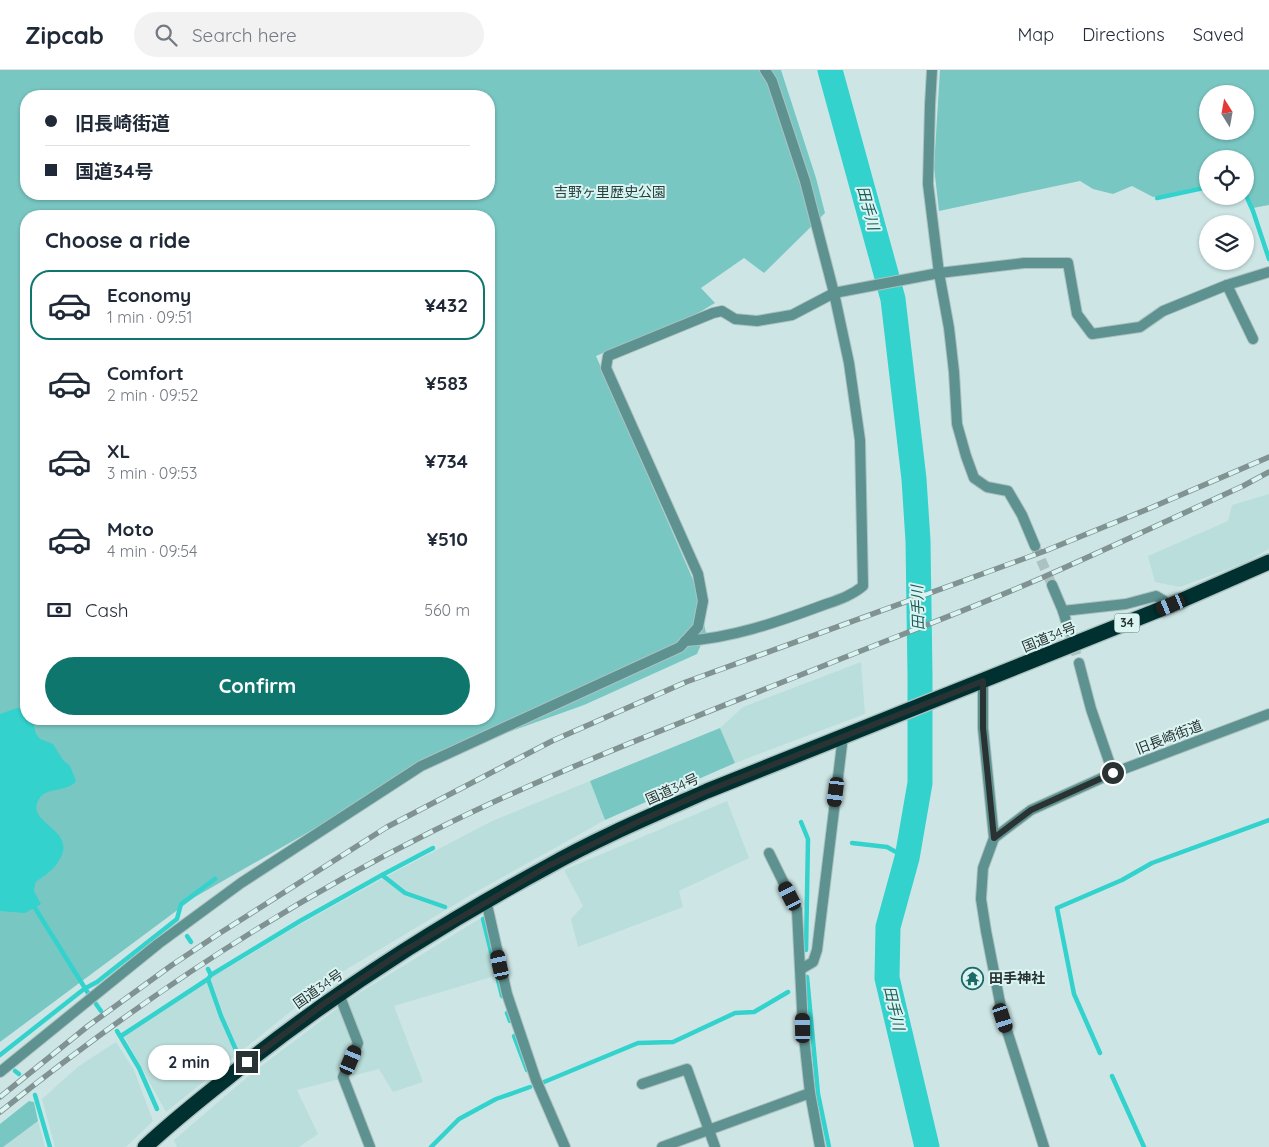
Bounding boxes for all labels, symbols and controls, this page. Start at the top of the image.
search box [134,12,484,57]
text: Zipcab [25,20,104,50]
icon: search [152,21,180,49]
text: Search here [192,23,297,47]
text: Map [1017,23,1054,46]
text: Directions [1082,23,1165,46]
text: Saved [1193,23,1244,46]
north arrow [1199,85,1254,140]
map controls [1199,85,1254,270]
text: 旧長崎街道 [75,111,170,135]
button: locate [1199,150,1254,205]
text: 国道34号 [75,159,153,183]
park label: 吉野ヶ里歴史公園 [554,183,666,201]
water label: 田手川 [853,184,884,234]
button: layers [1199,215,1254,270]
text: Choose a ride [45,226,190,254]
icon: car [47,283,92,328]
text: Economy [107,283,191,307]
text: ¥432 [424,293,468,317]
text: 1 min · 09:51 [107,307,193,327]
icon: car [47,361,92,406]
text: Comfort [107,361,184,385]
text: ¥583 [425,371,468,395]
text: 2 min · 09:52 [107,385,198,405]
icon: car [47,439,92,484]
text: XL [107,439,130,463]
text: ¥734 [425,449,468,473]
text: 3 min · 09:53 [107,463,197,483]
icon: car [47,517,92,562]
text: Moto [107,517,154,541]
text: ¥510 [427,527,468,551]
text: 4 min · 09:54 [107,541,198,561]
water label: 田手川 [907,583,928,631]
car [1154,592,1187,618]
icon: cash [45,596,73,624]
text: Cash [85,598,129,622]
text: 560 m [424,600,470,620]
road number: 34 [1114,614,1140,632]
street label: 国道34号 [1019,618,1079,656]
button: Confirm [45,657,470,715]
street label: 旧長崎街道 [1133,716,1205,758]
route start [1102,762,1124,784]
street label: 国道34号 [642,769,702,809]
car [826,776,845,808]
car [776,879,803,913]
car [489,949,510,981]
street label: 国道34号 [290,965,346,1013]
temple icon: 田手神社 [961,966,985,990]
place label: 田手神社 [989,969,1045,987]
water label: 田手川 [880,984,909,1034]
car [991,1001,1014,1035]
car [795,1013,810,1043]
car [338,1043,363,1077]
callout: 2 min [147,1044,230,1080]
route end [236,1051,258,1073]
text: 2 min [168,1052,210,1072]

